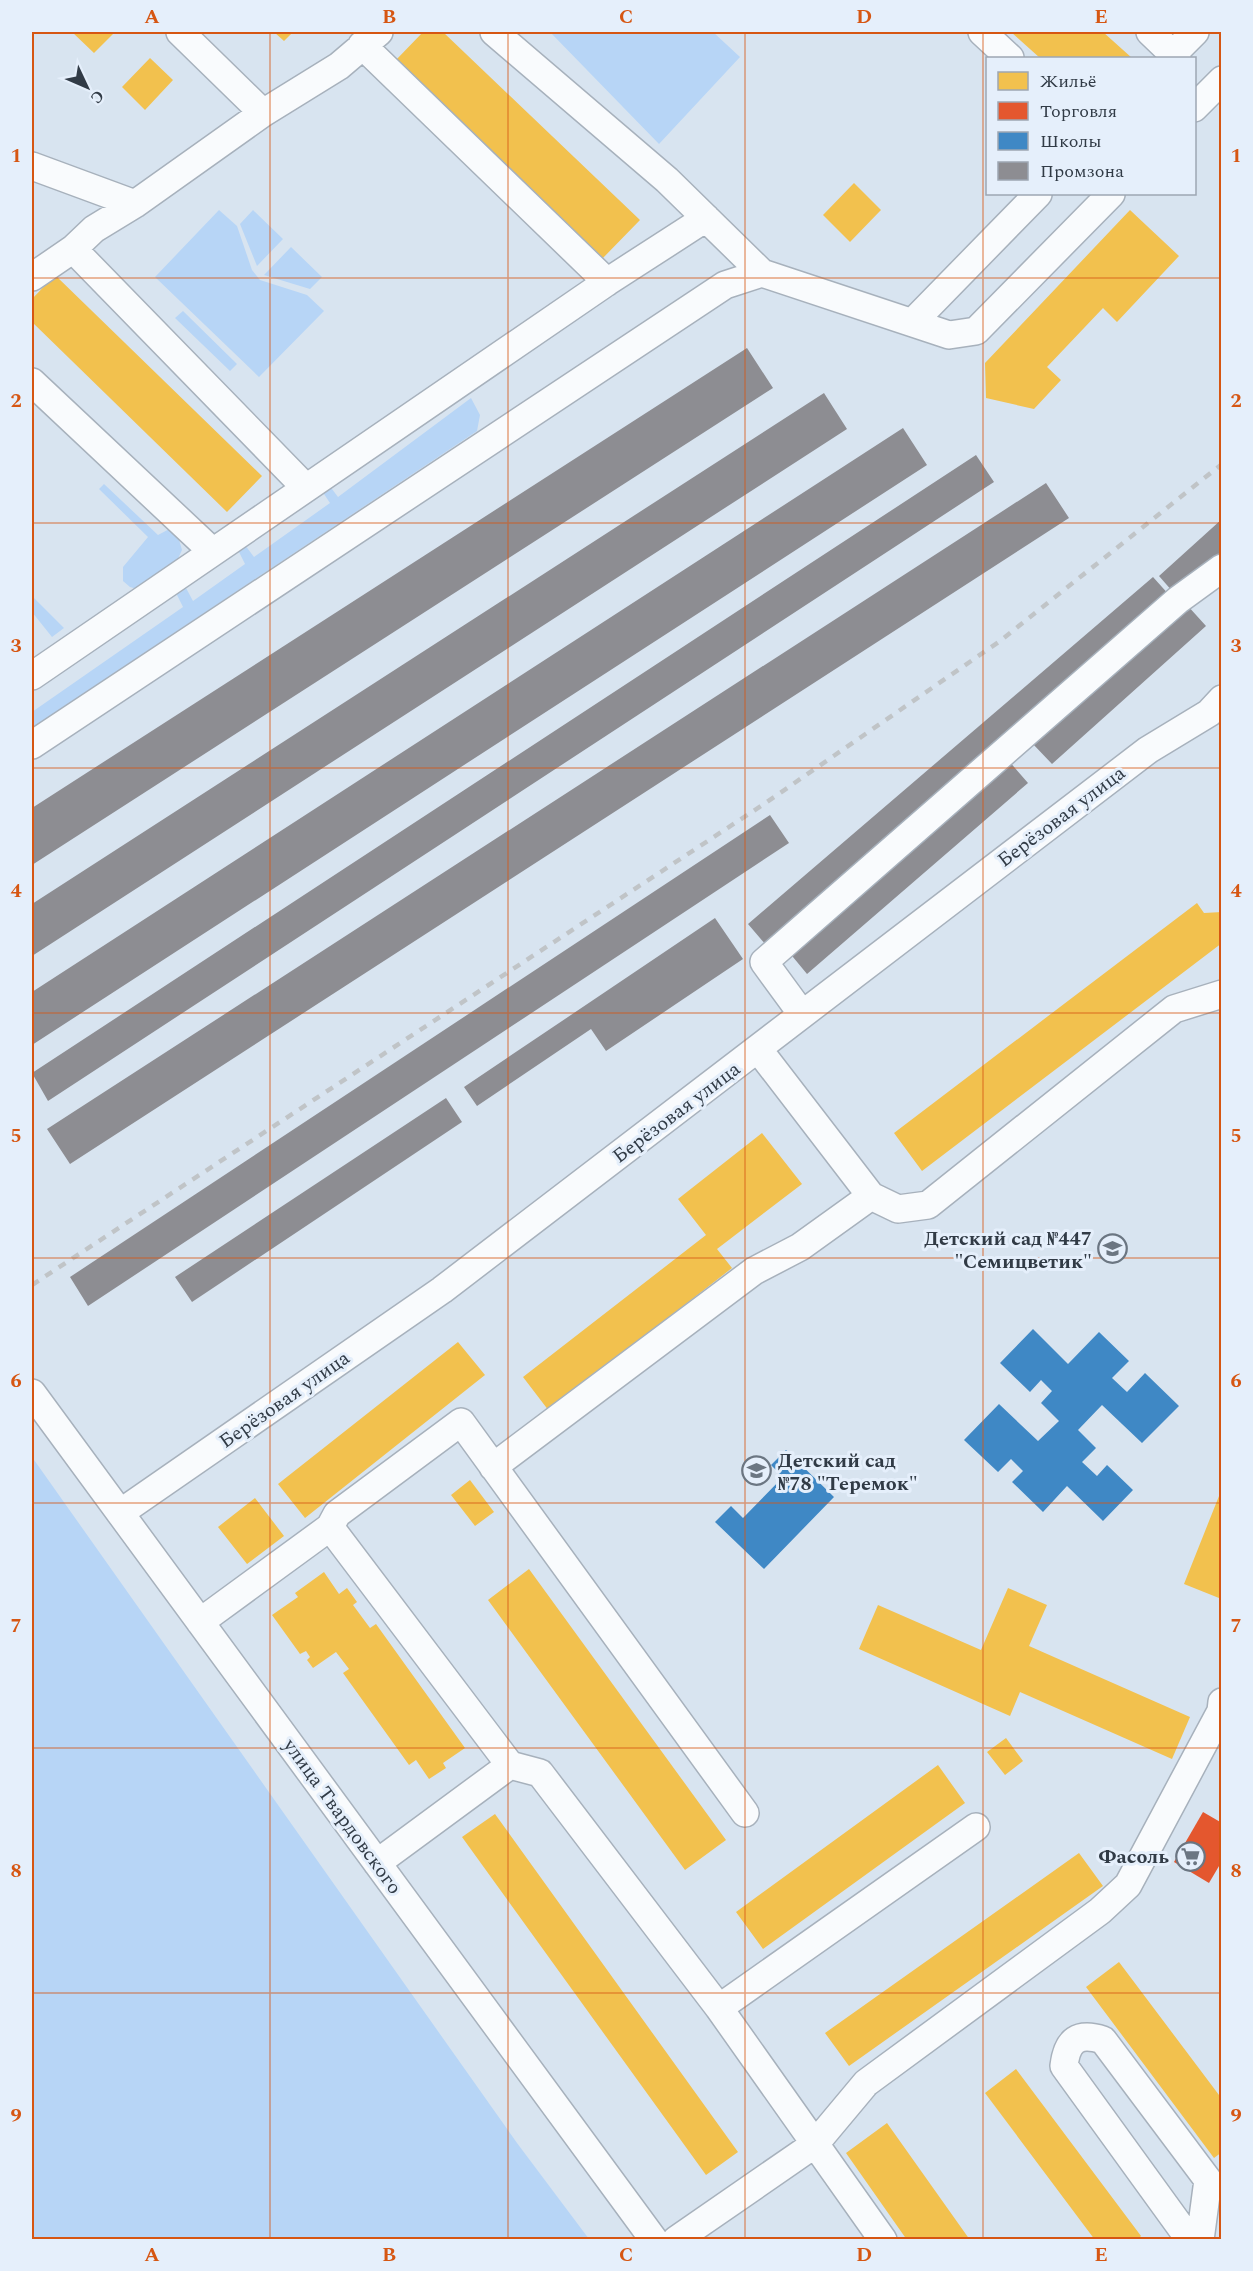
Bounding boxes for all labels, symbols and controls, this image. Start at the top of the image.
text: A [144,2,160,32]
text: B [382,2,396,32]
text: C [619,2,633,32]
text: D [856,2,872,32]
text: E [1094,2,1108,32]
north arrow [57,57,117,117]
legend [986,57,1196,195]
text: Жильё [1040,68,1096,95]
text: С [84,84,110,109]
text: Торговля [1040,98,1117,125]
text: Школы [1040,128,1101,155]
text: 1 [10,141,22,171]
text: 1 [1230,141,1242,171]
text: Промзона [1040,158,1124,185]
text: 2 [10,386,22,416]
text: 2 [1230,386,1242,416]
text: 3 [10,631,22,661]
text: 3 [1230,631,1242,661]
street label: Берёзовая улица [991,758,1132,875]
text: 4 [10,876,22,906]
text: 4 [1230,876,1242,906]
street label: Берёзовая улица [606,1054,747,1171]
text: 5 [10,1121,22,1151]
text: 5 [1230,1121,1242,1151]
place label: Детский сад №447 "Семицветик" [924,1224,1092,1277]
school or university icon: Детский сад №447 "Семицветик" [1097,1233,1129,1265]
street label: Берёзовая улица [213,1343,356,1456]
text: 6 [10,1366,22,1396]
text: 6 [1230,1366,1242,1396]
place label: Детский сад №78 "Теремок" [778,1446,918,1499]
school or university icon: Детский сад №78 "Теремок" [741,1455,773,1487]
text: 7 [10,1611,22,1641]
text: 7 [1230,1611,1242,1641]
street label: улица Твардовского [275,1732,409,1901]
supermarket icon: Фасоль [1174,1840,1206,1872]
place label: Фасоль [1099,1842,1169,1872]
text: 8 [10,1856,22,1886]
text: 8 [1230,1856,1242,1886]
text: 9 [10,2101,22,2131]
text: 9 [1230,2101,1242,2131]
text: A [144,2240,160,2270]
text: B [382,2240,396,2270]
text: C [619,2240,633,2270]
text: D [856,2240,872,2270]
text: E [1094,2240,1108,2270]

